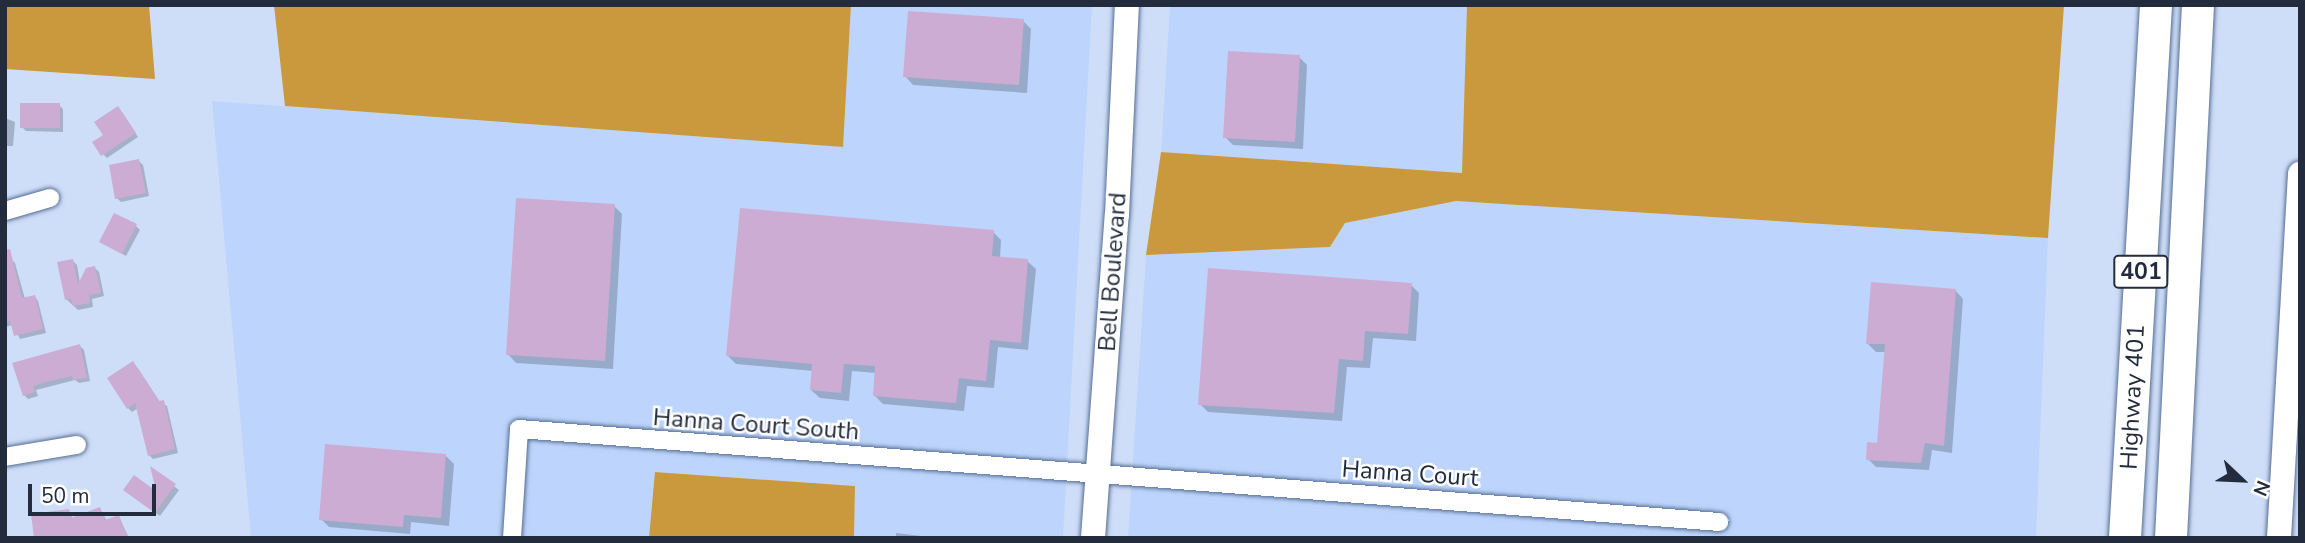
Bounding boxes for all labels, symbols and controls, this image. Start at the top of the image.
street label: Bell Boulevard [1093,192,1133,352]
road number: 401 [2113,252,2169,292]
street label: Highway 401 [2115,324,2151,470]
street label: Hanna Court South [652,403,860,447]
north arrow [2207,445,2277,515]
street label: Hanna Court [1341,455,1479,493]
scale bar [32,470,159,514]
text: N [2247,477,2276,500]
text: 50 m [41,482,90,510]

